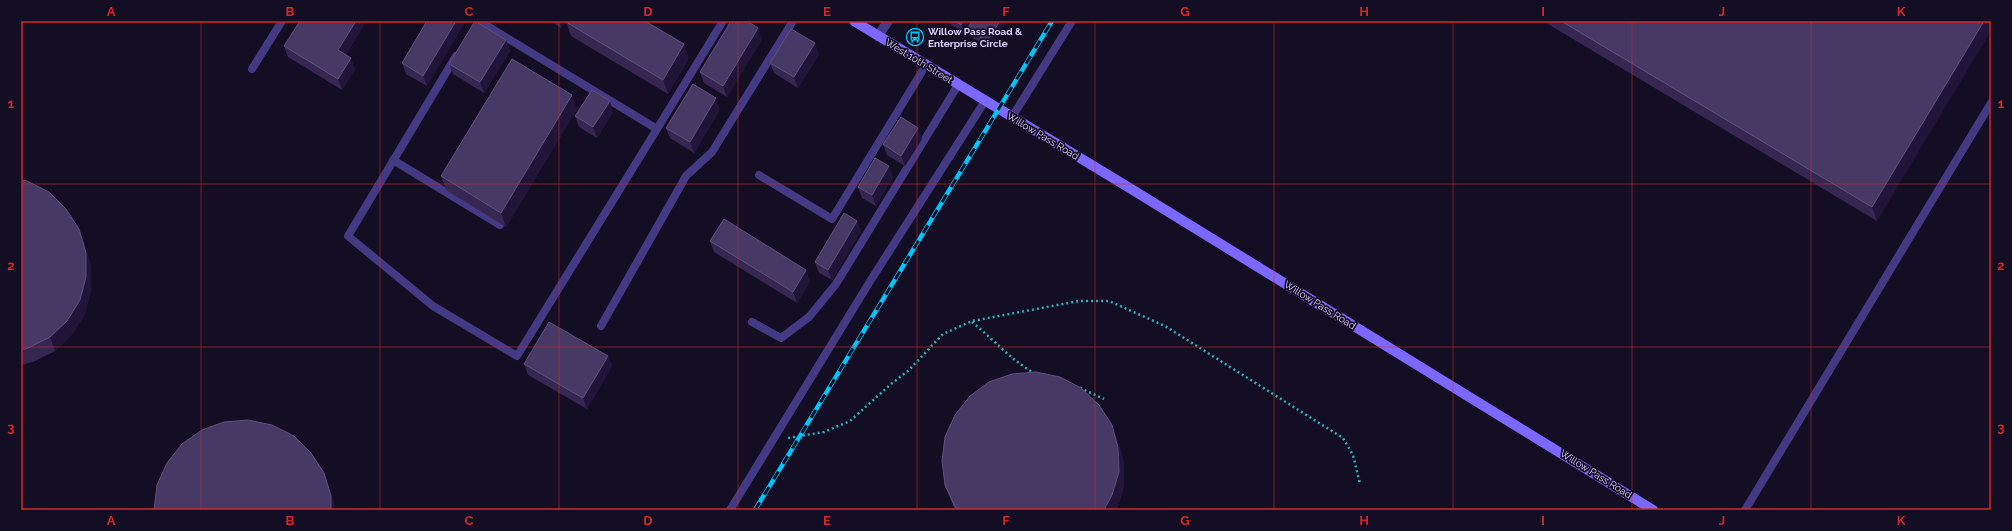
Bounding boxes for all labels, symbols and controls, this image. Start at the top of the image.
text: A [107,4,116,19]
text: B [286,4,295,19]
text: C [465,4,474,19]
text: D [643,4,653,19]
text: E [823,4,831,19]
text: F [1002,4,1010,19]
text: G [1180,4,1190,19]
text: H [1359,4,1369,19]
text: I [1541,4,1545,19]
text: J [1719,4,1725,19]
text: K [1897,4,1906,19]
place label: Willow Pass Road & Enterprise Circle [928,26,1023,49]
bus stop icon: Willow Pass Road & Enterprise Circle [905,27,925,47]
street label: West 10th Street [883,37,955,86]
text: 1 [8,96,15,111]
text: 1 [1998,96,2005,111]
street label: Willow Pass Road [1005,110,1081,162]
text: 2 [7,258,15,273]
text: 2 [1997,258,2005,273]
street label: Willow Pass Road [1282,279,1358,331]
text: 3 [7,420,15,435]
text: 3 [1997,420,2005,435]
street label: Willow Pass Road [1558,448,1634,500]
text: A [107,513,116,528]
text: B [286,513,295,528]
text: C [465,513,474,528]
text: D [643,513,653,528]
text: E [823,513,831,528]
text: F [1002,513,1010,528]
text: G [1180,513,1190,528]
text: H [1359,513,1369,528]
text: I [1541,513,1545,528]
text: J [1719,513,1725,528]
text: K [1897,513,1906,528]

